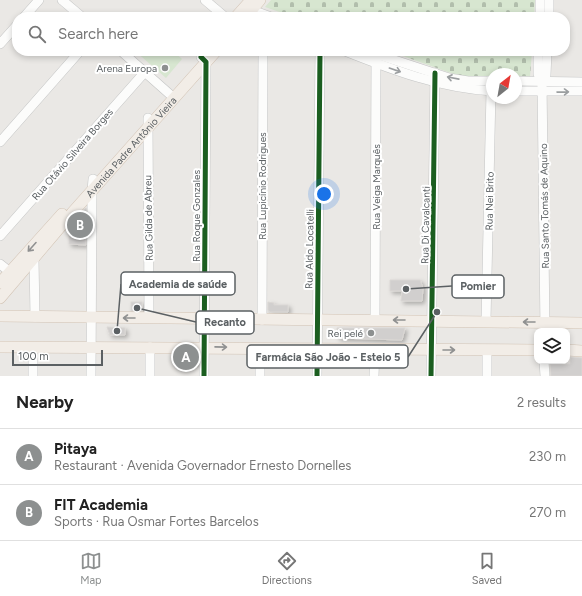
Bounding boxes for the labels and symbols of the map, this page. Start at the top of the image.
place label: Arena Europa [97,62,157,75]
marker: Arena Europa [160,63,170,73]
one-way arrow [388,66,400,74]
north arrow [486,68,522,104]
one-way arrow [447,74,460,82]
one-way arrow [556,88,569,96]
street label: Avenida Padre Antônio Vieira [83,94,179,200]
street label: Rua Otávio Silveira Borges [29,105,116,203]
street label: Rua Lupicínio Rodrigues [256,132,269,240]
street label: Rua Santo Tomás de Aquino [537,143,552,269]
street label: Rua Veiga Marquês [370,144,383,230]
street label: Rua Roque Gonzales [190,170,203,262]
street label: Rua Nei Brito [482,171,497,231]
street label: Rua Gilda de Abreu [141,175,156,261]
your location [314,184,334,204]
street label: Rua Di Cavalcanti [418,186,433,264]
street label: Rua Aldo Locatelli [302,209,317,289]
pin: B [67,210,93,240]
one-way arrow [28,242,37,252]
callout: Academia de saúde [121,272,235,295]
callout: Pomier [452,275,504,298]
text: Academia de saúde [129,278,227,291]
text: Pomier [460,280,497,293]
callout: Recanto [196,311,254,334]
one-way arrow [123,314,136,322]
text: Recanto [204,316,247,329]
one-way arrow [393,316,406,324]
one-way arrow [523,318,536,326]
place label: Rei pelé [327,327,364,340]
marker: Rei pelé [366,328,376,338]
pin: A [173,342,199,372]
one-way arrow [214,343,227,351]
callout: Farmácia São João - Esteio 5 [247,345,408,368]
one-way arrow [442,346,455,354]
scale bar [12,348,103,367]
text: Farmácia São João - Esteio 5 [256,351,401,364]

